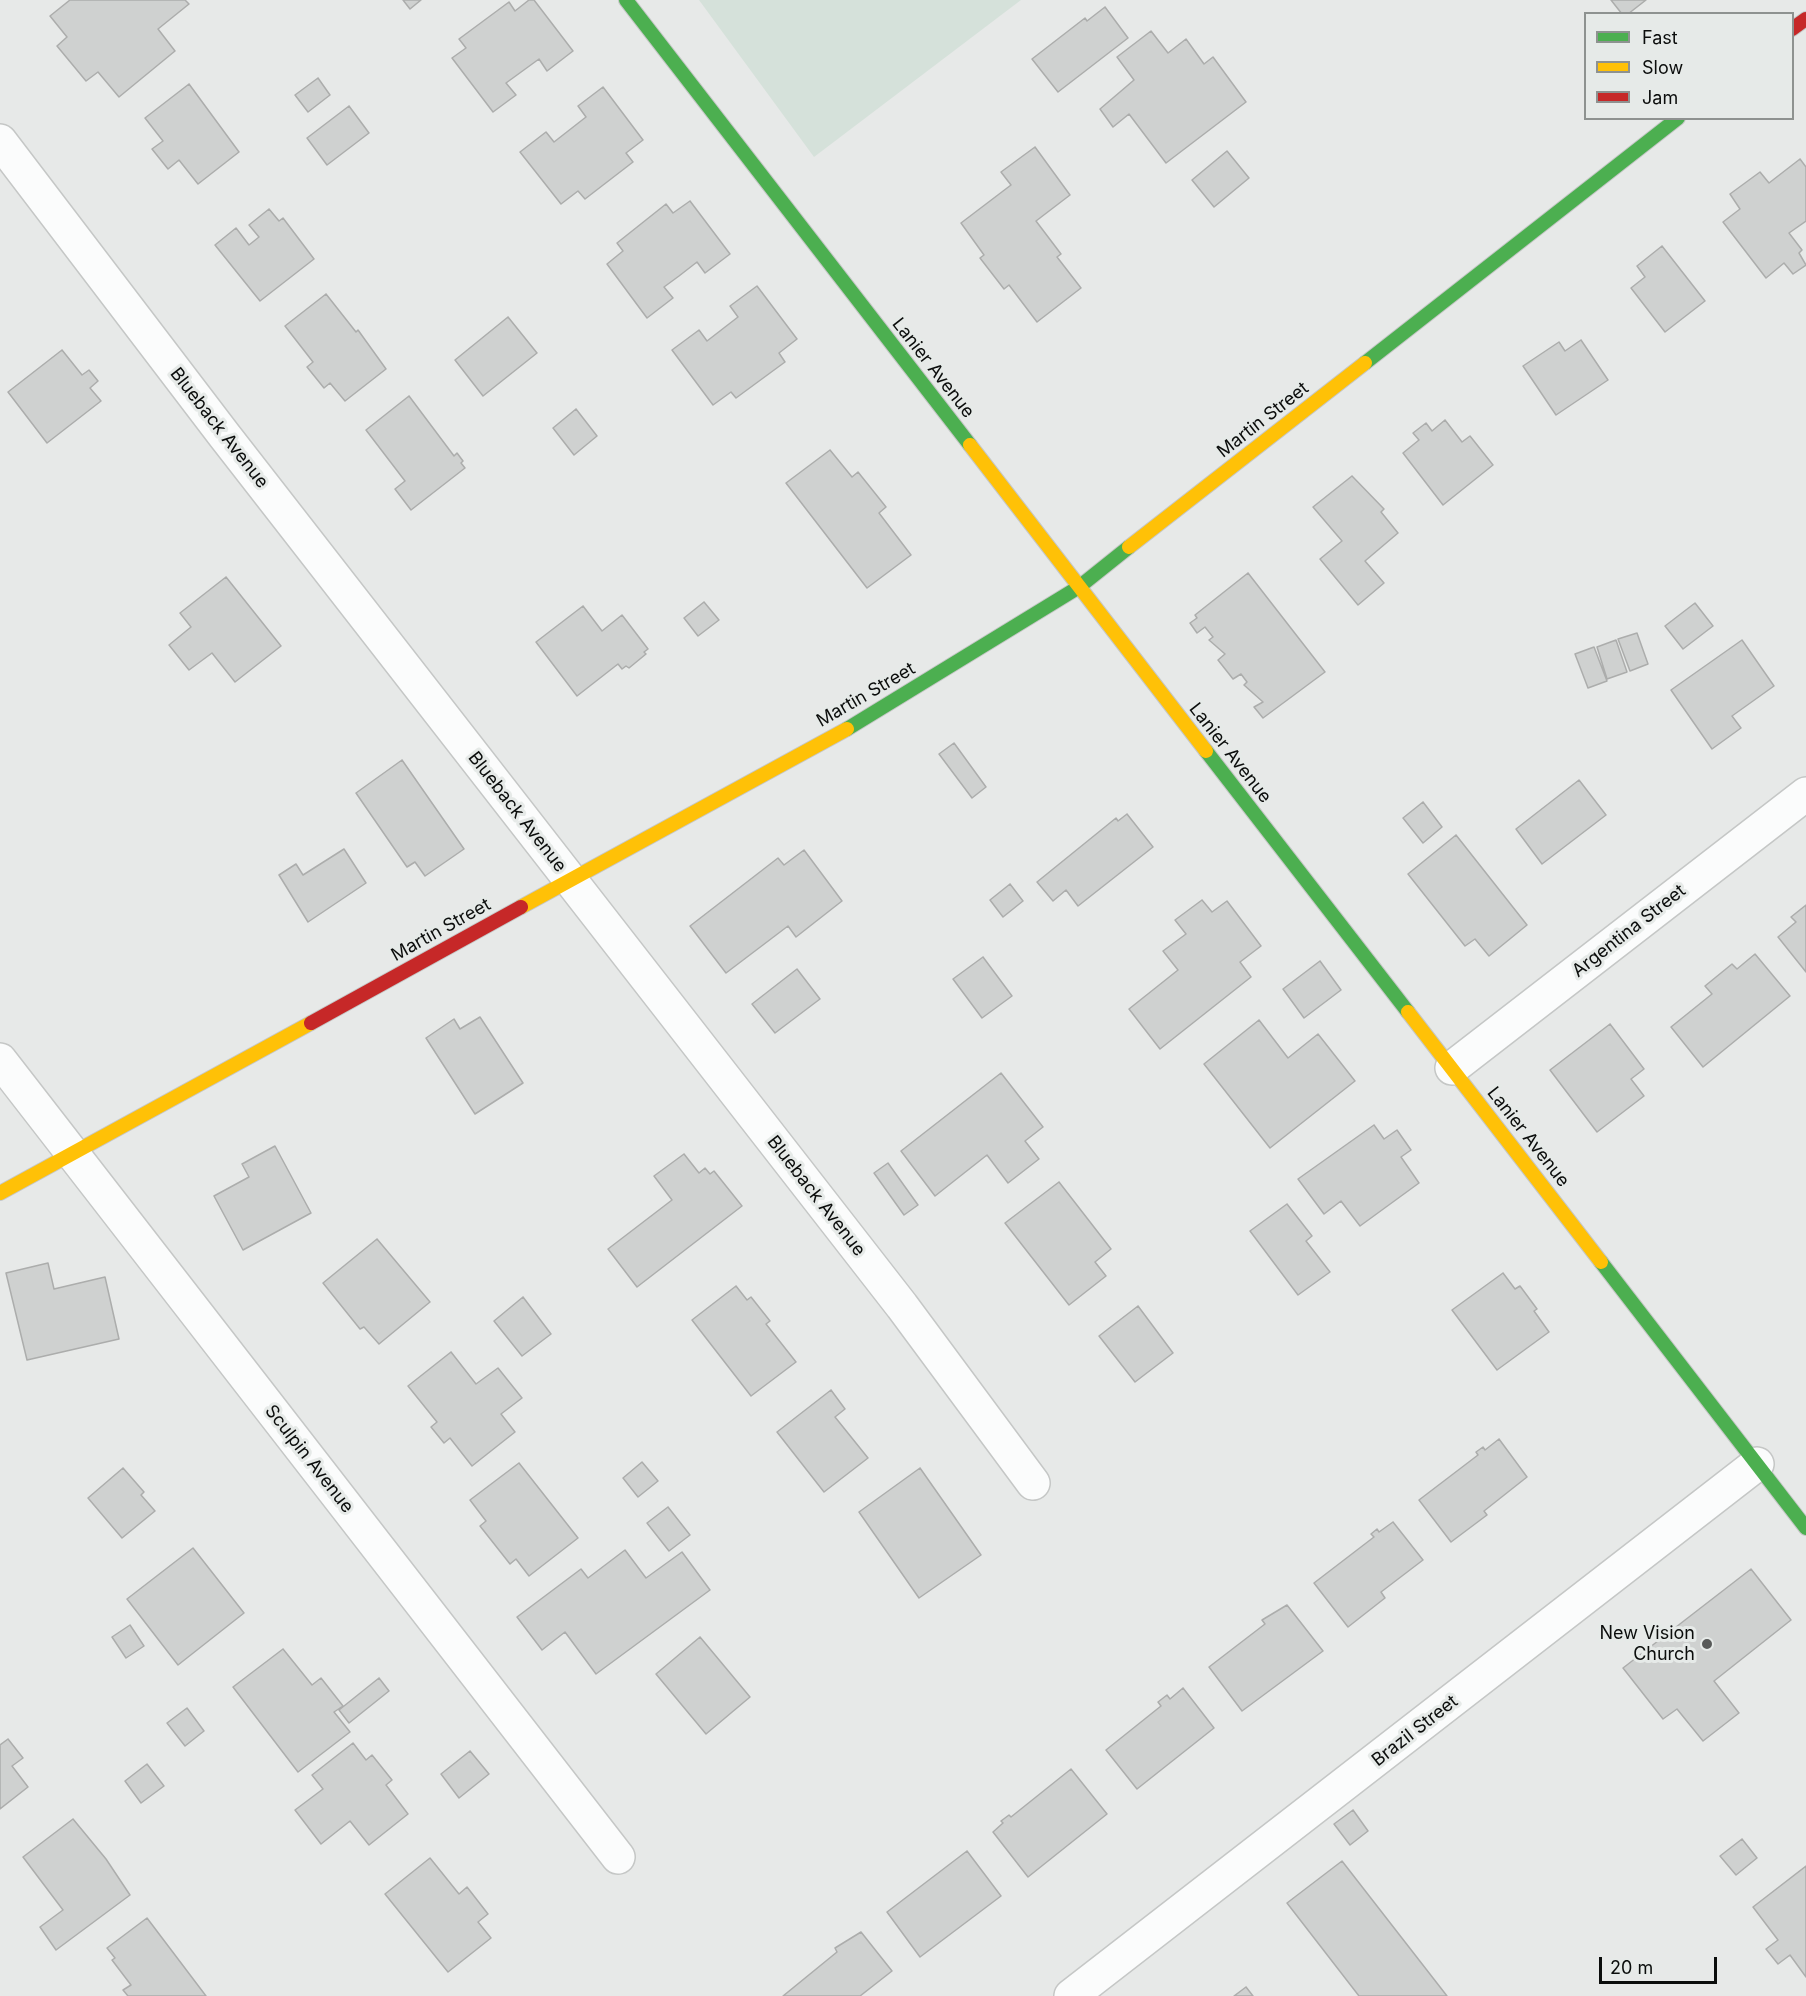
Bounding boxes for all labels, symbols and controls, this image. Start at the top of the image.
legend [1584,12,1794,120]
text: Fast [1642,27,1678,48]
text: Slow [1642,57,1683,78]
text: Jam [1642,87,1678,108]
street label: Lanier Avenue [887,314,979,422]
street label: Blueback Avenue [165,363,273,493]
street label: Martin Street [1213,378,1313,462]
street label: Martin Street [813,658,919,732]
street label: Lanier Avenue [1184,699,1276,807]
street label: Blueback Avenue [463,747,571,877]
street label: Argentina Street [1568,880,1690,982]
street label: Martin Street [388,894,494,966]
street label: Lanier Avenue [1482,1083,1574,1191]
street label: Blueback Avenue [762,1131,870,1261]
street label: Sculpin Avenue [260,1401,358,1517]
place label: New Vision Church [1599,1623,1695,1666]
marker: New Vision Church [1700,1637,1714,1651]
street label: Brazil Street [1368,1691,1462,1771]
scale bar [1602,1945,1720,1983]
text: 20 m [1610,1957,1653,1978]

